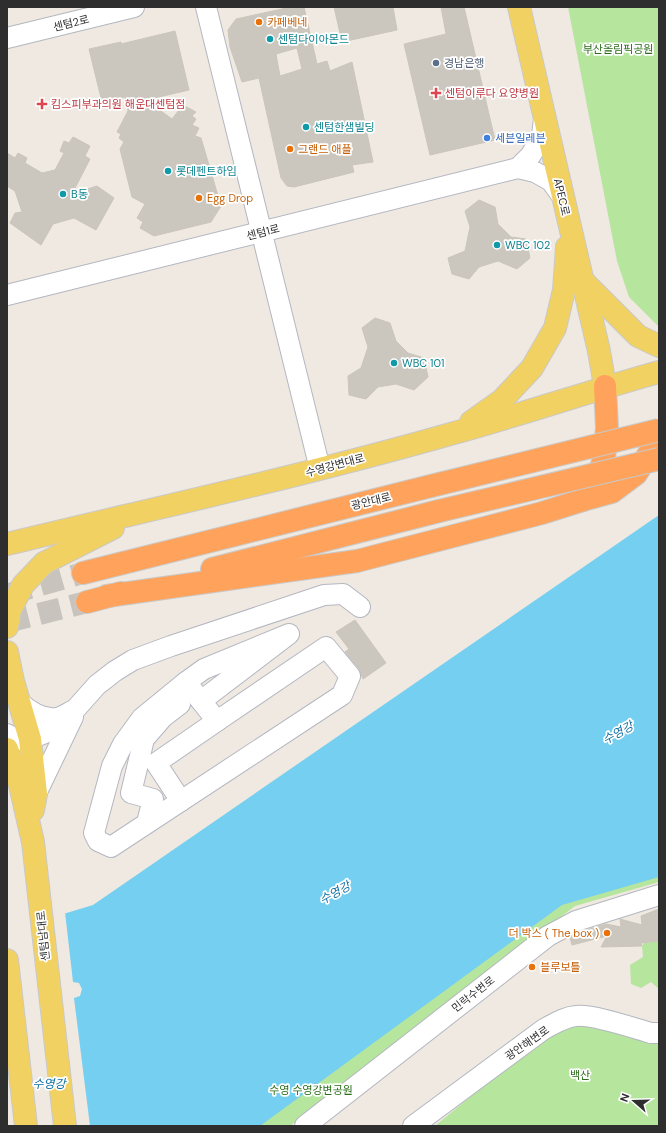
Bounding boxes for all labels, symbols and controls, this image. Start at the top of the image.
street label: 센텀2로 [52,12,90,34]
place label: 카페베네 [267,15,307,29]
marker: 카페베네 [254,17,264,27]
place label: 센텀다이아몬드 [278,32,349,46]
marker: 센텀다이아몬드 [265,34,275,44]
park label: 부산올림픽공원 [583,42,653,56]
place label: 경남은행 [444,56,484,70]
marker: 경남은행 [431,58,441,68]
place label: 센텀이루다 요양병원 [445,86,539,100]
marker: 센텀이루다 요양병원 [430,87,442,99]
place label: 킴스피부과의원 해운대센텀점 [51,97,186,111]
marker: 킴스피부과의원 해운대센텀점 [36,98,48,110]
place label: 센텀한샘빌딩 [314,120,375,134]
marker: 센텀한샘빌딩 [301,122,311,132]
place label: 세븐일레븐 [495,131,546,145]
marker: 세븐일레븐 [482,133,492,143]
place label: 그랜드 애플 [298,142,352,156]
marker: 그랜드 애플 [285,144,295,154]
place label: 롯데펜트하임 [176,164,237,178]
marker: 롯데펜트하임 [163,166,173,176]
street label: APEC로 [551,177,573,217]
place label: B동 [71,187,88,201]
marker: B동 [58,189,68,199]
place label: Egg Drop [207,191,253,205]
marker: Egg Drop [194,193,204,203]
street label: 센텀1로 [245,221,281,243]
place label: WBC 102 [505,238,550,252]
marker: WBC 102 [492,240,502,250]
place label: WBC 101 [402,356,444,370]
marker: WBC 101 [389,358,399,368]
street label: 수영강변대로 [304,450,366,480]
street label: 광안대로 [350,489,392,513]
water label: 수영강 [600,717,638,748]
water label: 수영강 [317,877,355,908]
street label: 센텀남대로 [33,910,53,962]
place label: 더 박스 ( The box ) [508,926,599,940]
marker: 더 박스 ( The box ) [602,928,612,938]
place label: 블루보틀 [540,960,580,974]
marker: 블루보틀 [527,962,537,972]
street label: 민락수변로 [449,973,497,1015]
street label: 광안해변로 [502,1023,552,1063]
park label: 백산 [570,1068,590,1082]
water label: 수영강 [32,1076,68,1092]
north arrow [614,1081,654,1121]
park label: 수영 수영강변공원 [269,1083,353,1097]
text: N [617,1091,633,1104]

